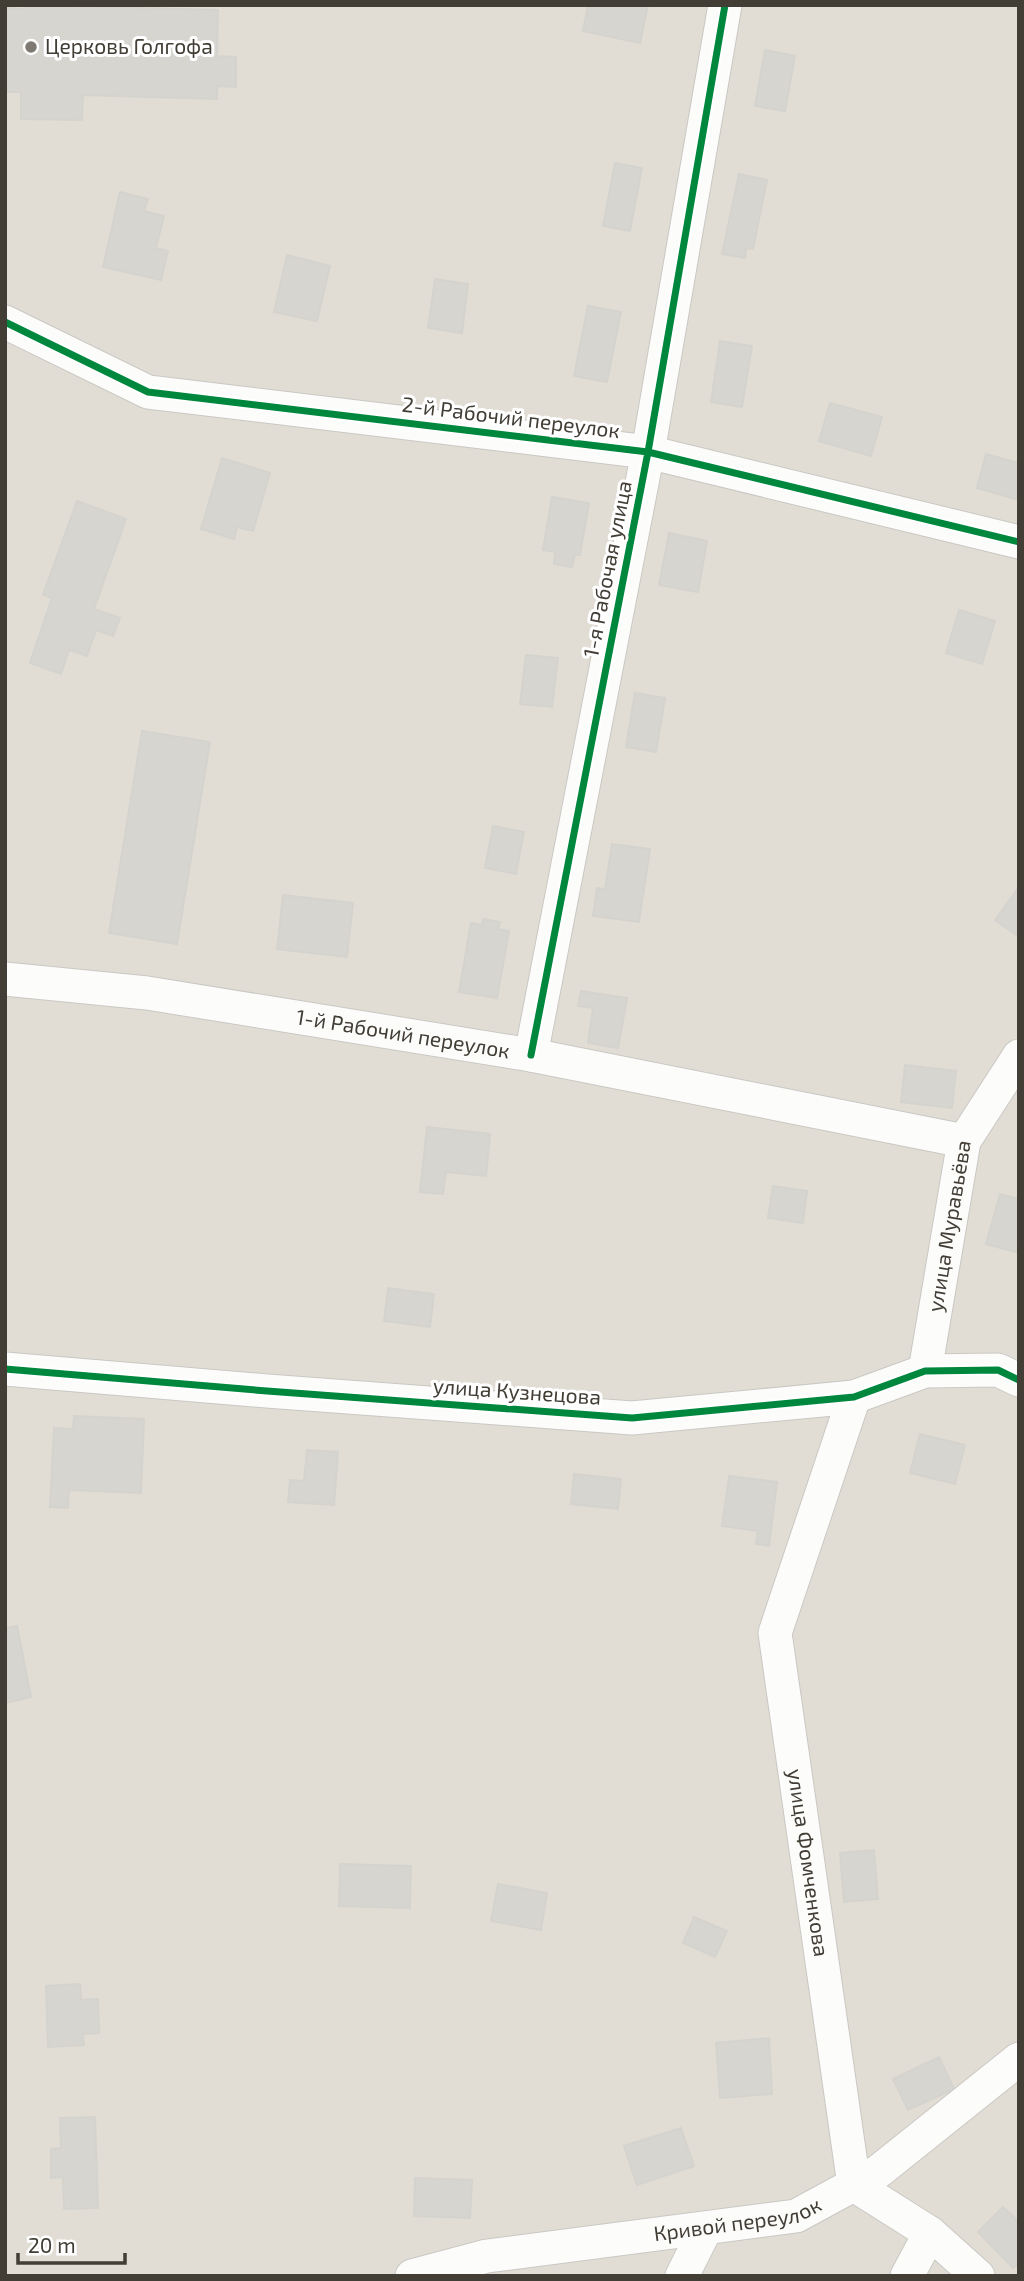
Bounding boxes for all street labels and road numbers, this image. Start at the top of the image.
street label: 2-й Рабочий переулок [401,391,621,443]
street label: 1-я Рабочая улица [577,478,637,659]
street label: 1-й Рабочий переулок [295,1003,512,1062]
street label: улица Муравьёва [921,1138,975,1314]
street label: улица Кузнецова [432,1372,602,1410]
street label: улица Фомченкова [783,1767,835,1958]
street label: Кривой переулок [652,2191,825,2245]

